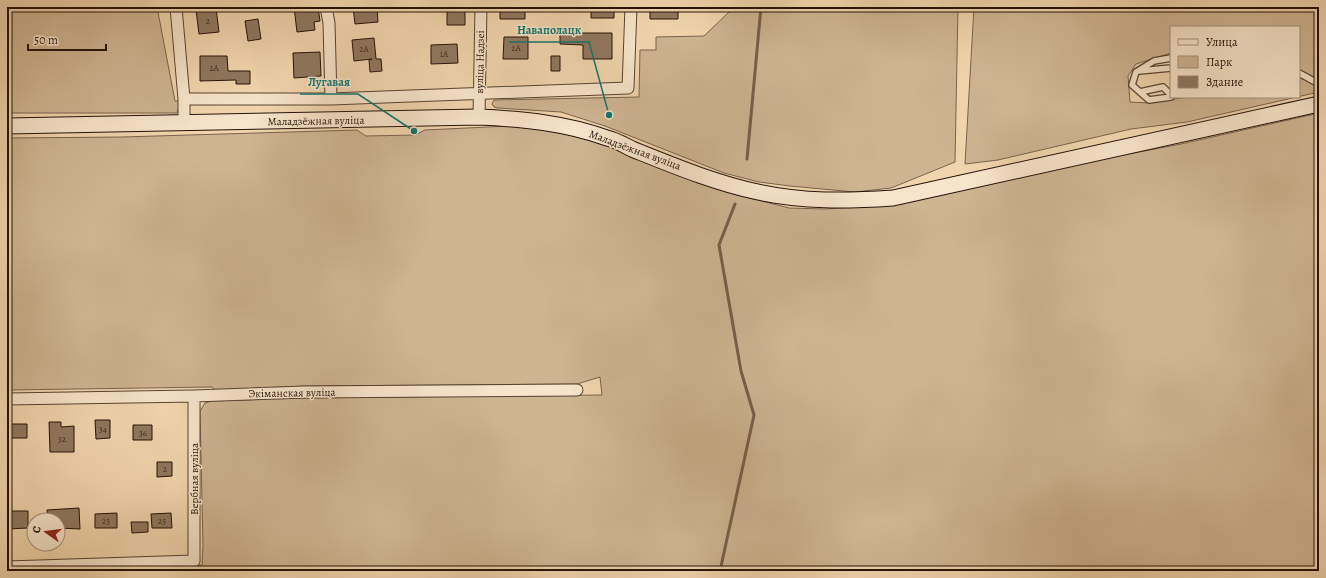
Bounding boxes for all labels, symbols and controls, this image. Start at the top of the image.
house number: 2 [206,15,211,27]
callout: Наваполацк [509,18,589,42]
text: Наваполацк [517,22,582,38]
scale bar [28,26,106,52]
legend [1170,26,1300,98]
street label: вуліца Надзеі [472,30,488,94]
text: 50 m [34,32,58,48]
text: Улица [1206,34,1238,50]
house number: 2А [511,42,522,54]
house number: 2А [359,43,370,55]
house number: 1А [440,48,449,60]
text: Парк [1206,54,1232,70]
house number: 2А [209,62,220,74]
callout: Лугавая [300,70,358,94]
text: Лугавая [308,74,350,90]
text: Здание [1206,74,1243,90]
street label: Маладзёжная вуліца [267,113,366,129]
street label: Маладзёжная вуліца [587,126,684,174]
street label: Экіманская вуліца [248,385,337,401]
house number: 34 [99,423,107,435]
house number: 36 [139,427,147,439]
house number: 32 [58,433,67,445]
street label: Вербная вуліца [187,442,202,515]
house number: 2 [163,463,168,475]
north arrow [26,512,66,552]
house number: 23 [102,515,110,527]
house number: 25 [158,515,166,527]
text: С [29,524,45,535]

